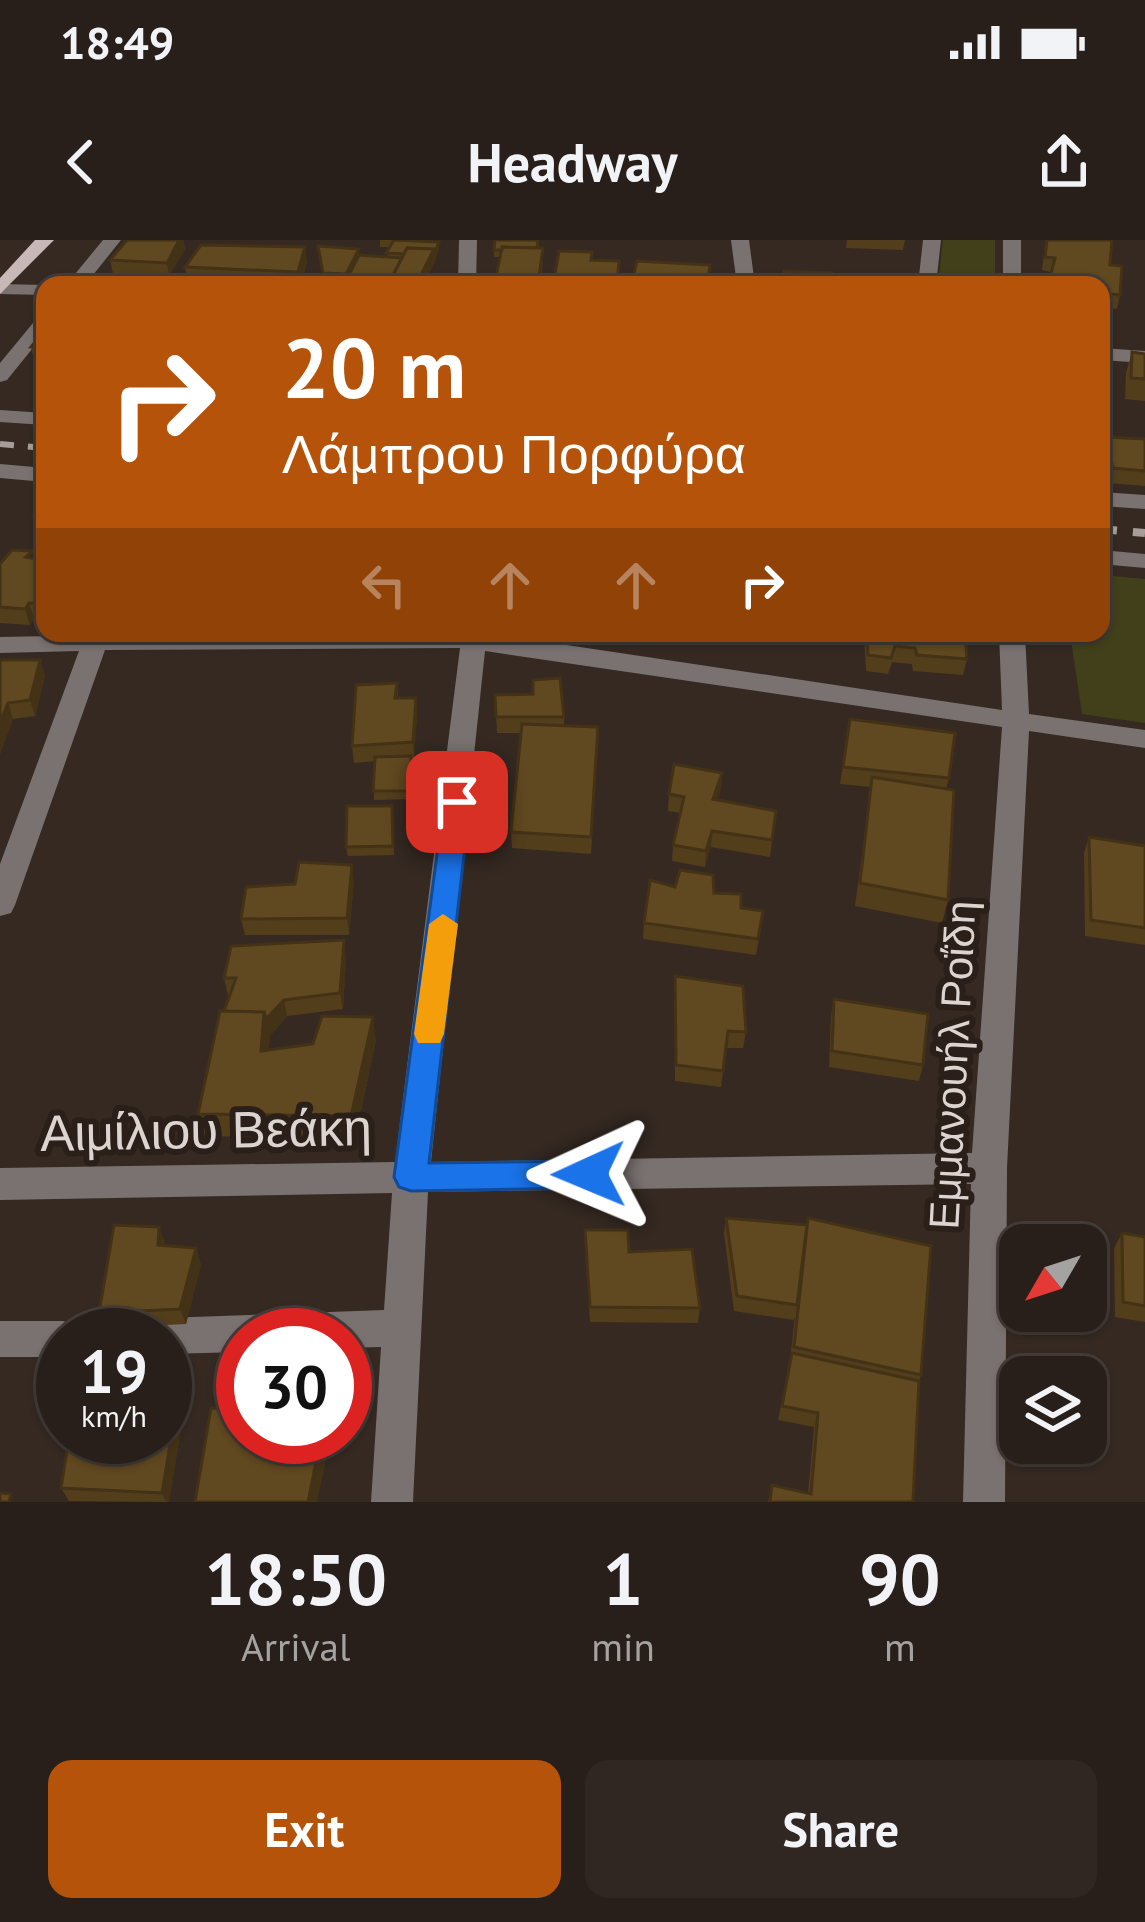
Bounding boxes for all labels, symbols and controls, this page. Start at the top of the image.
text: 18:49 [60,13,174,71]
text: Headway [467,127,678,197]
icon: back [48,129,114,195]
icon: share [1031,129,1097,195]
text: 20 m [282,312,466,421]
icon: right [84,324,240,480]
text: Λάμπρου Πορφύρα [282,418,746,488]
icon: left [351,552,417,618]
icon: ahead [477,552,543,618]
icon: ahead [603,552,669,618]
icon: right [729,552,795,618]
pin [406,751,508,853]
icon: arrive [424,769,490,835]
street label: Εμμανουήλ Ροΐδη [915,899,988,1231]
street label: Αιμίλιου Βεάκη [40,1093,372,1165]
position arrow [526,1111,652,1237]
north arrow [999,1224,1107,1332]
map controls [999,1224,1107,1464]
speed limit sign: 30 [216,1308,372,1464]
text: 19 [80,1332,148,1410]
button: layers [999,1356,1107,1464]
text: km/h [81,1396,147,1435]
text: 18:50 [204,1532,387,1625]
text: 1 [603,1532,643,1625]
text: 90 [859,1532,941,1625]
text: Arrival [241,1621,350,1672]
text: min [591,1621,655,1672]
text: m [884,1621,916,1672]
button: Exit [48,1760,561,1898]
button: Share [585,1760,1097,1898]

